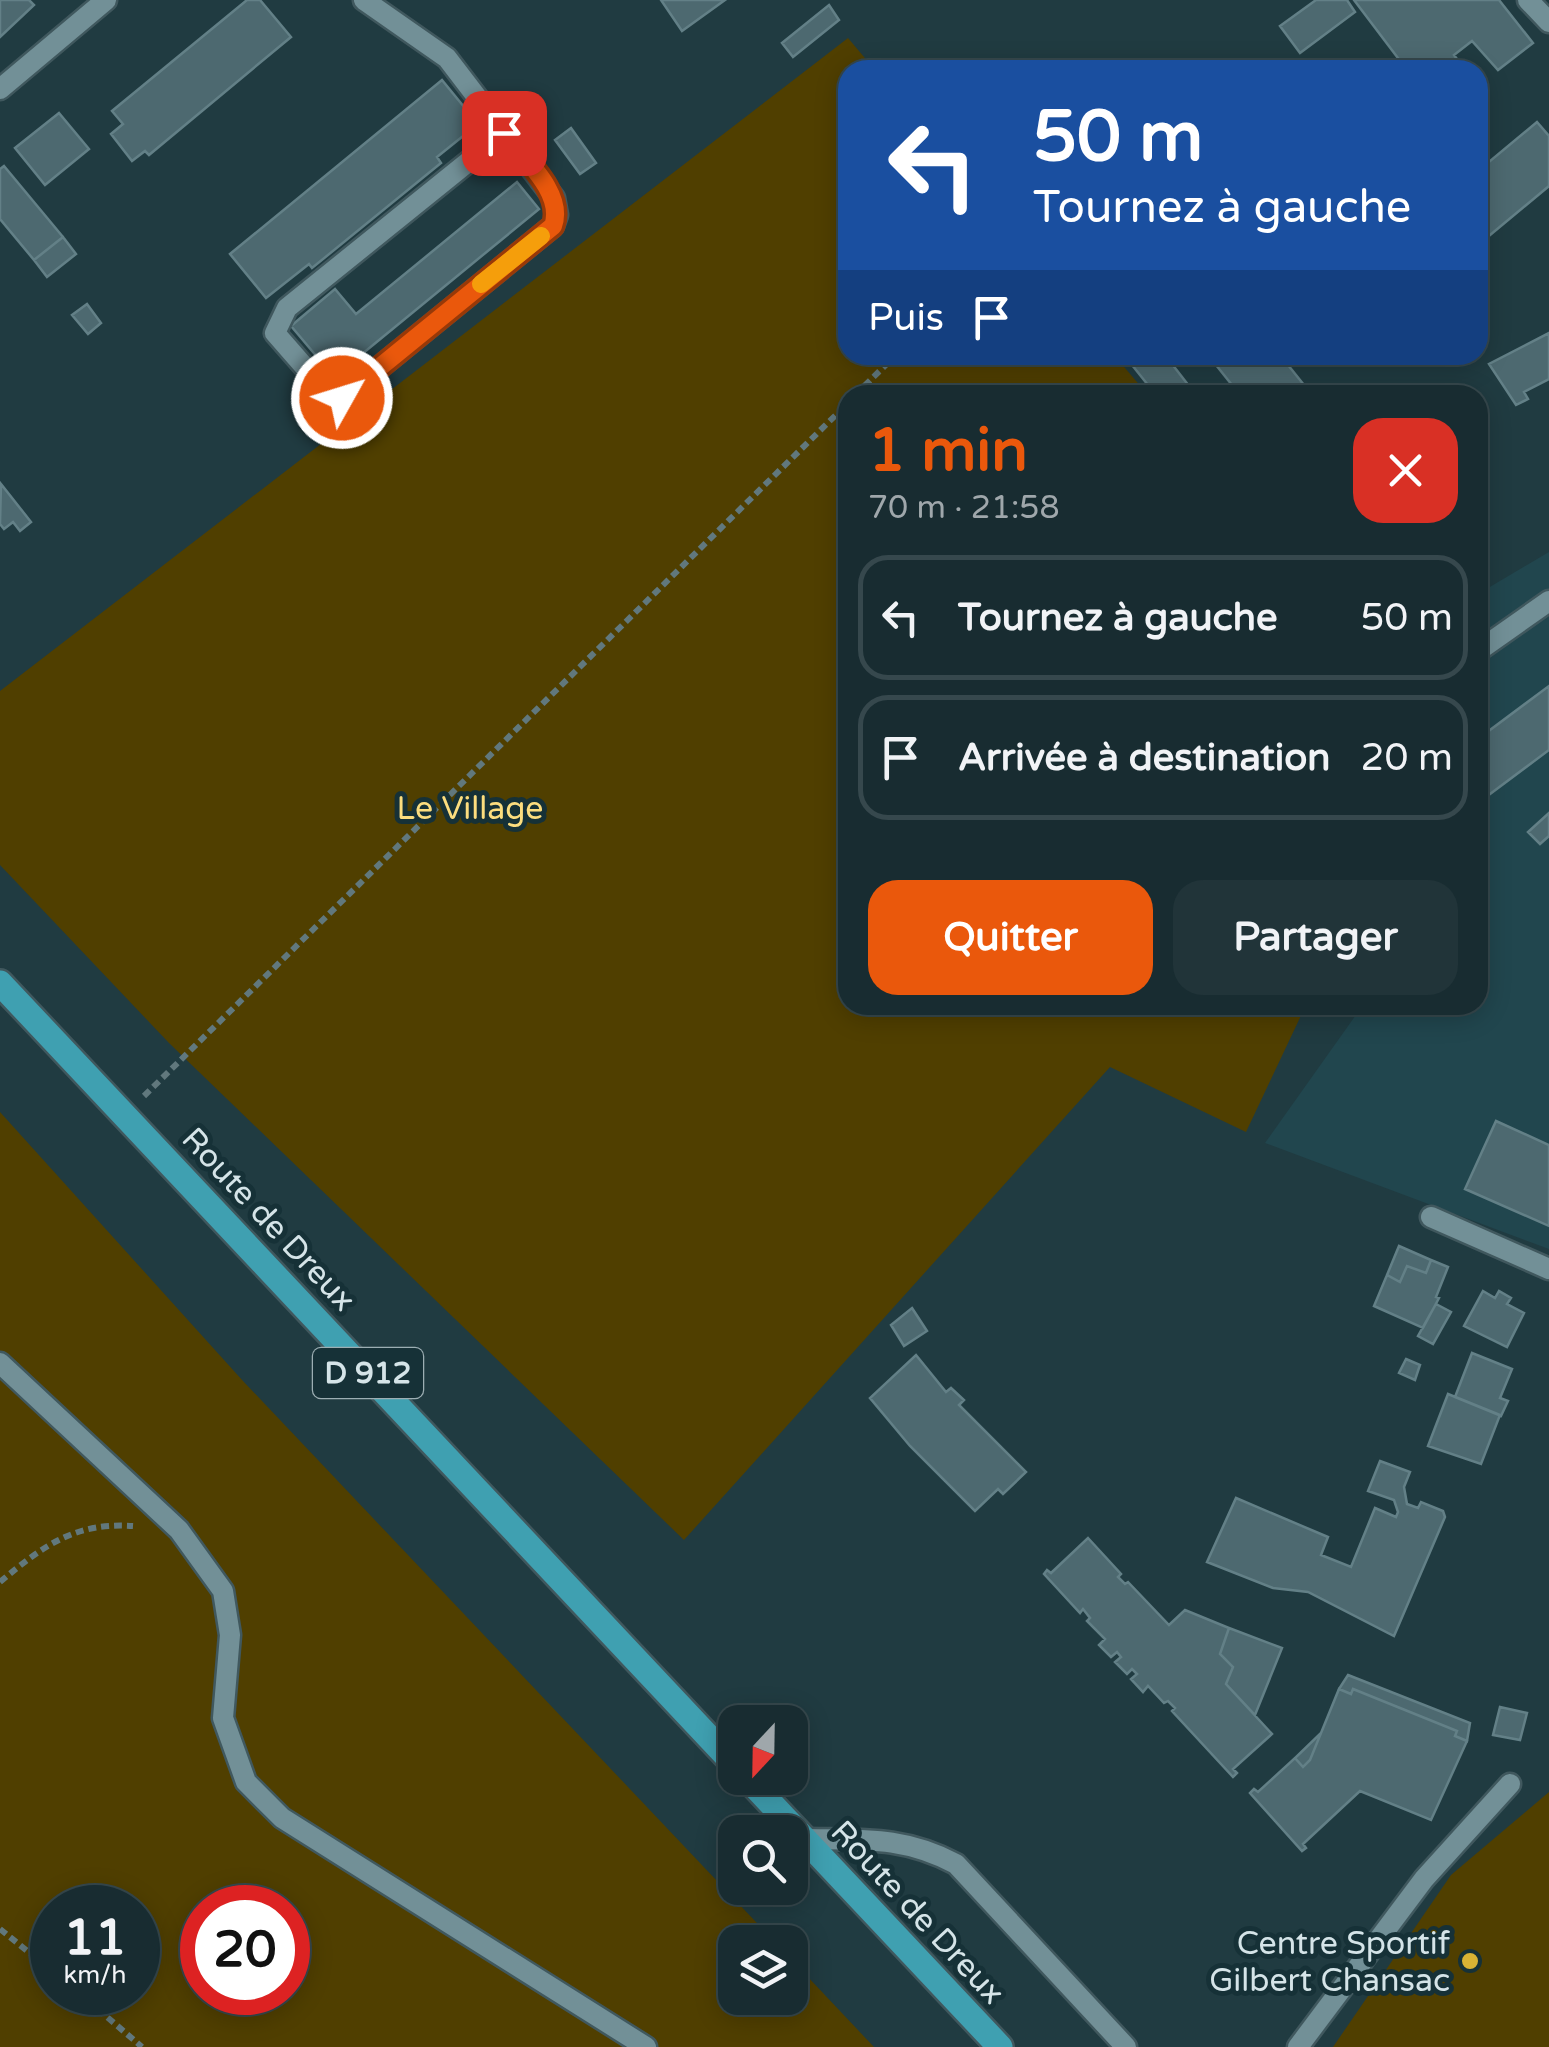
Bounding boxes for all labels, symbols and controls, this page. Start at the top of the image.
pin [462,91,547,176]
text: 50 m [1033,96,1203,180]
icon: left [868,100,998,230]
icon: arrive [477,106,532,161]
text: Tournez à gauche [1033,181,1411,235]
icon: arrive [964,290,1019,345]
text: Puis [868,295,944,341]
position arrow [290,346,394,450]
text: 1 min [868,415,1028,487]
button: close [1353,418,1458,523]
text: 70 m · 21:58 [868,489,1060,527]
icon: left [873,590,928,645]
text: Tournez à gauche [958,595,1277,641]
text: 50 m [1361,595,1453,641]
icon: arrive [873,730,928,785]
text: Arrivée à destination [958,735,1331,781]
text: 20 m [1361,735,1453,781]
park label: Le Village [397,790,543,828]
button: Quitter [868,880,1153,995]
button: Partager [1173,880,1458,995]
street label: Route de Dreux [174,1120,363,1319]
road number: D 912 [313,1348,423,1398]
north arrow [718,1705,808,1795]
map controls [718,1705,808,2015]
street label: Route de Dreux [823,1813,1012,2012]
button: search [718,1815,808,1905]
speed limit sign: 20 [180,1885,310,2015]
text: 11 [64,1908,126,1968]
button: layers [718,1925,808,2015]
place label: Centre Sportif Gilbert Chansac [1209,1925,1451,2000]
marker: Centre Sportif Gilbert Chansac [1459,1950,1481,1972]
text: km/h [64,1960,126,1990]

